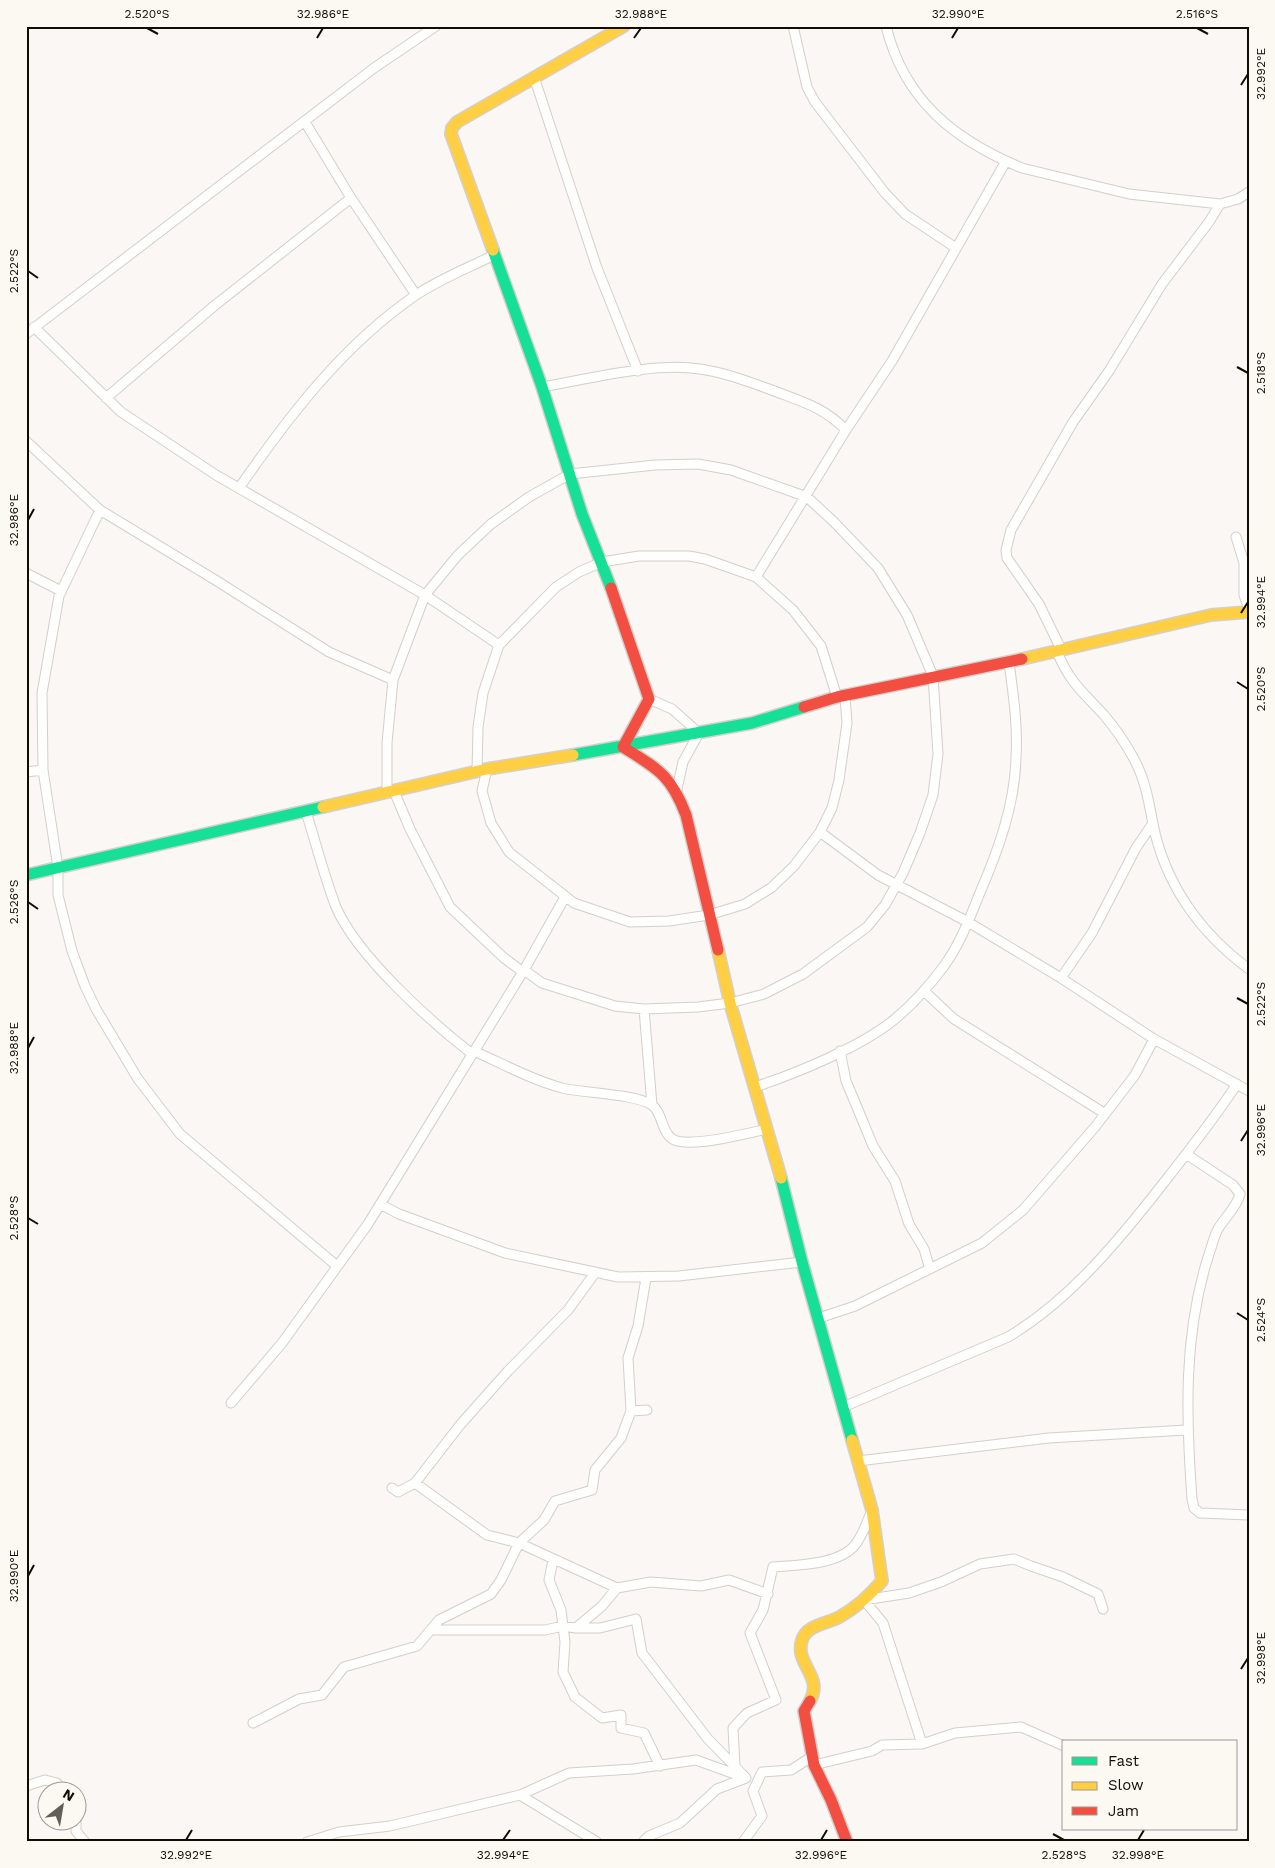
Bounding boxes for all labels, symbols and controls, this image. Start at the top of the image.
text: 2.520°S [125,7,169,21]
text: 32.986°E [297,7,350,21]
text: 32.988°E [615,7,668,21]
text: 32.990°E [932,7,985,21]
text: 2.516°S [1176,7,1218,21]
text: 32.992°E [1254,48,1268,100]
text: 2.522°S [7,249,21,293]
text: 2.518°S [1254,352,1268,394]
text: 32.986°E [7,493,21,546]
text: 32.994°E [1254,575,1268,628]
text: 2.520°S [1254,667,1268,711]
text: 2.526°S [7,880,21,924]
text: 2.522°S [1254,982,1268,1026]
text: 32.988°E [7,1021,21,1074]
text: 32.996°E [1254,1103,1268,1156]
text: 2.528°S [7,1196,21,1240]
text: 2.524°S [1254,1298,1268,1342]
text: 32.990°E [7,1549,21,1602]
text: 32.998°E [1254,1631,1268,1684]
legend [1062,1740,1238,1830]
text: Fast [1108,1752,1140,1770]
text: Slow [1108,1776,1144,1794]
north arrow [38,1780,88,1830]
text: N [60,1785,77,1804]
text: Jam [1108,1802,1139,1820]
text: 32.992°E [160,1848,212,1862]
text: 32.994°E [477,1848,530,1862]
text: 32.996°E [795,1848,848,1862]
text: 2.528°S [1042,1848,1086,1862]
text: 32.998°E [1112,1848,1165,1862]

